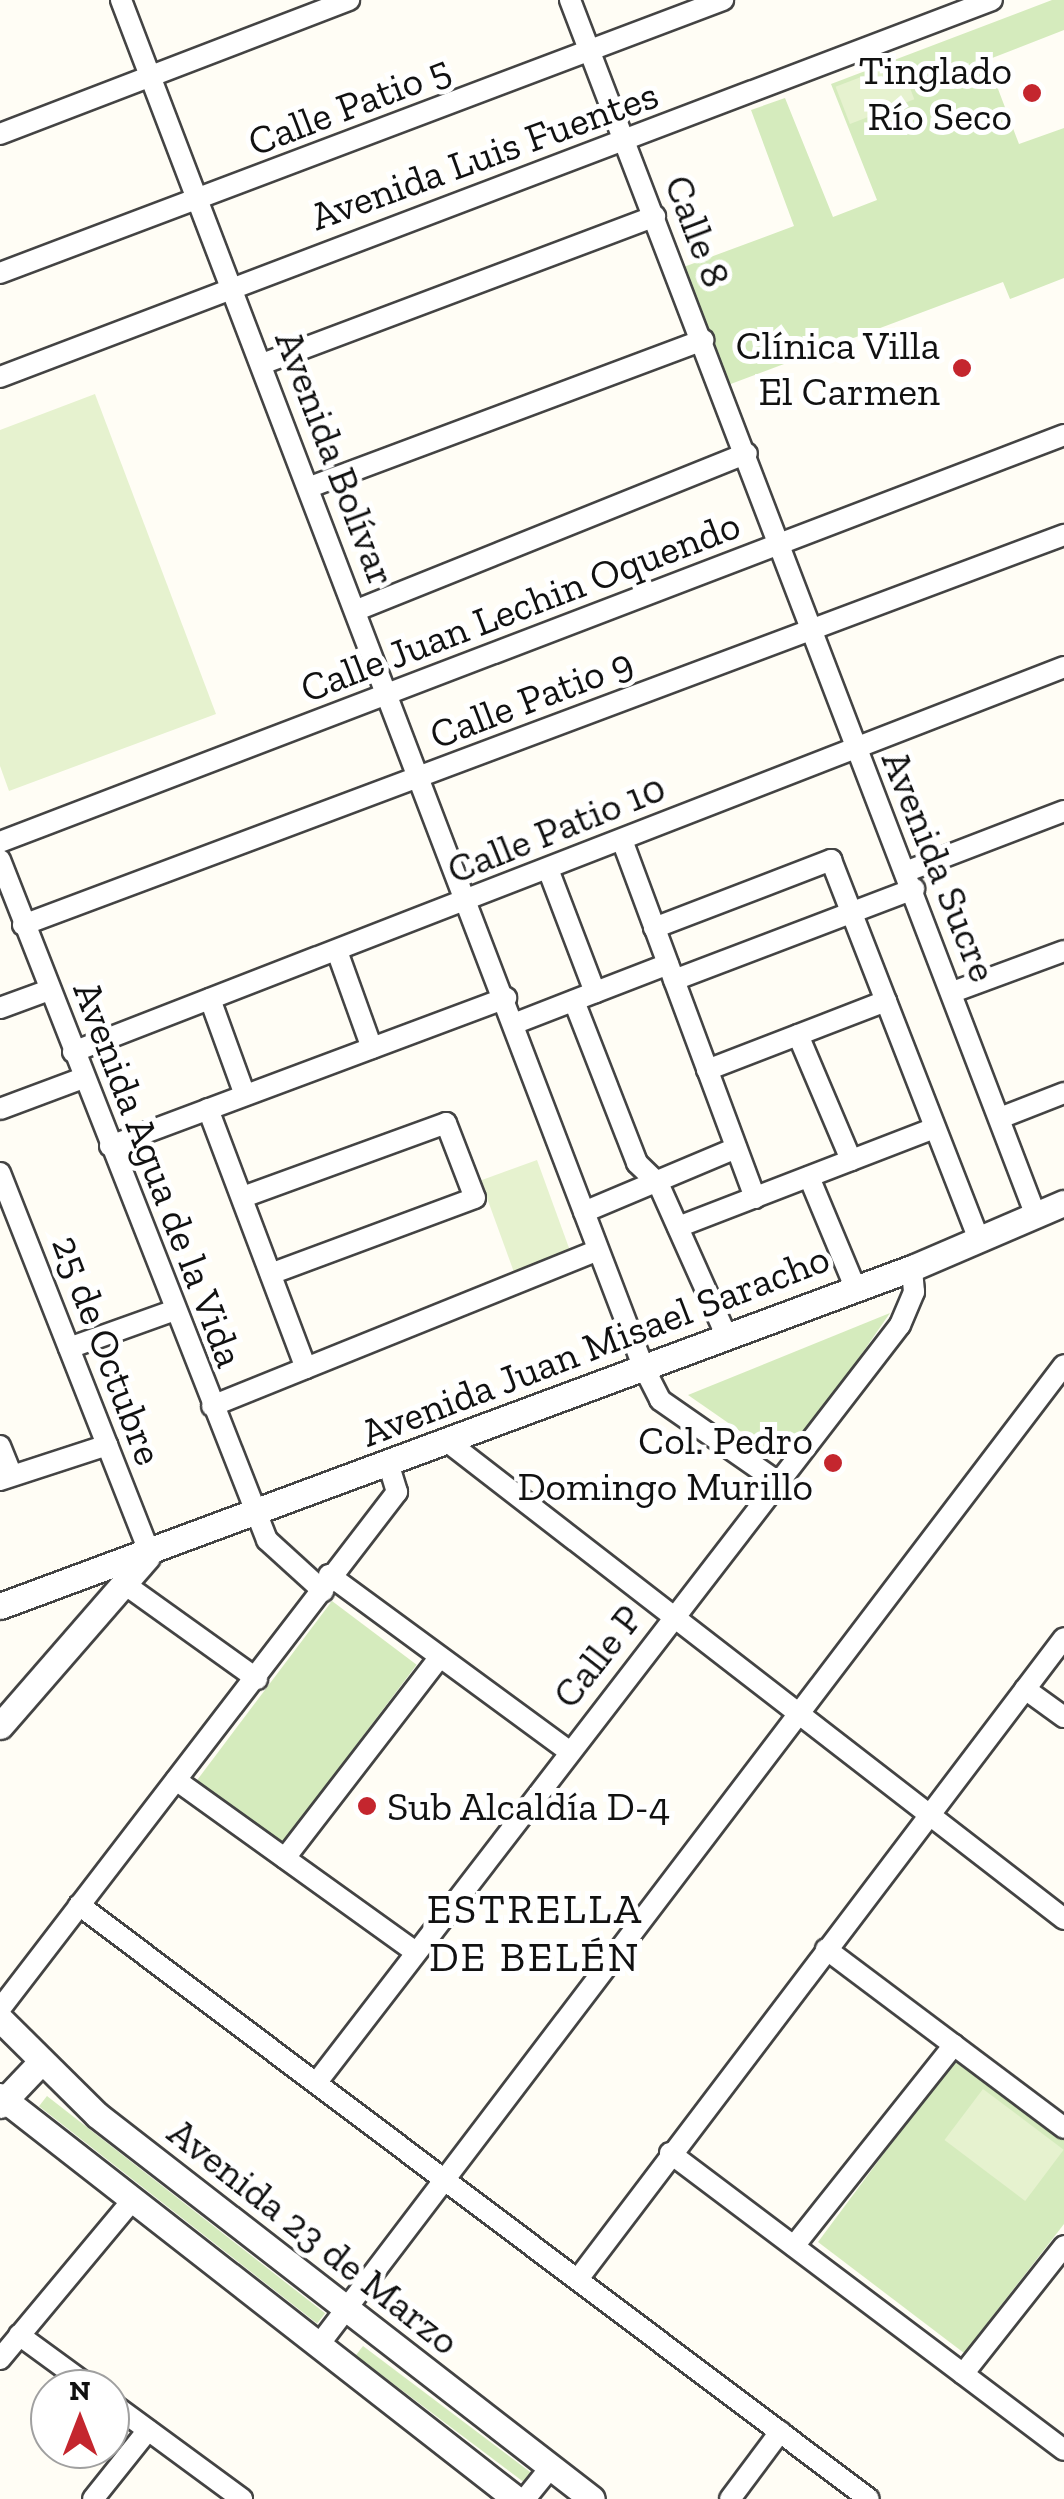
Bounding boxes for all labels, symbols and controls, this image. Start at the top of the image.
street label: Calle Patio 5 [241,45,457,165]
place label: Tinglado Río Seco [859,46,1012,140]
street label: Avenida Luis Fuentes [304,70,664,240]
marker: Tinglado Río Seco [1021,82,1043,104]
street label: Calle 8 [655,168,741,294]
place label: Clínica Villa El Carmen [734,321,940,415]
street label: Avenida Bolívar [265,324,407,592]
marker: Clínica Villa El Carmen [949,355,975,381]
street label: Calle Juan Lechin Oquendo [293,500,747,712]
street label: Calle Patio 9 [423,637,639,759]
street label: Avenida Sucre [872,743,1008,989]
street label: Calle Patio 10 [440,763,672,893]
street label: Avenida Agua de la Vida [63,973,255,1375]
street label: 25 de Octubre [42,1228,174,1472]
street label: Avenida Juan Misael Saracho [354,1233,836,1457]
place label: Col. Pedro Domingo Murillo [517,1416,813,1510]
marker: Col. Pedro Domingo Murillo [822,1452,844,1474]
street label: Calle P [542,1595,652,1717]
place label: Sub Alcaldía D-4 [387,1782,671,1830]
marker: Sub Alcaldía D-4 [356,1795,378,1817]
district label: ESTRELLA DE BELÉN [427,1884,643,1982]
street label: Avenida 23 de Marzo [159,2107,469,2365]
north arrow [30,2369,130,2469]
text: N [69,2374,91,2407]

